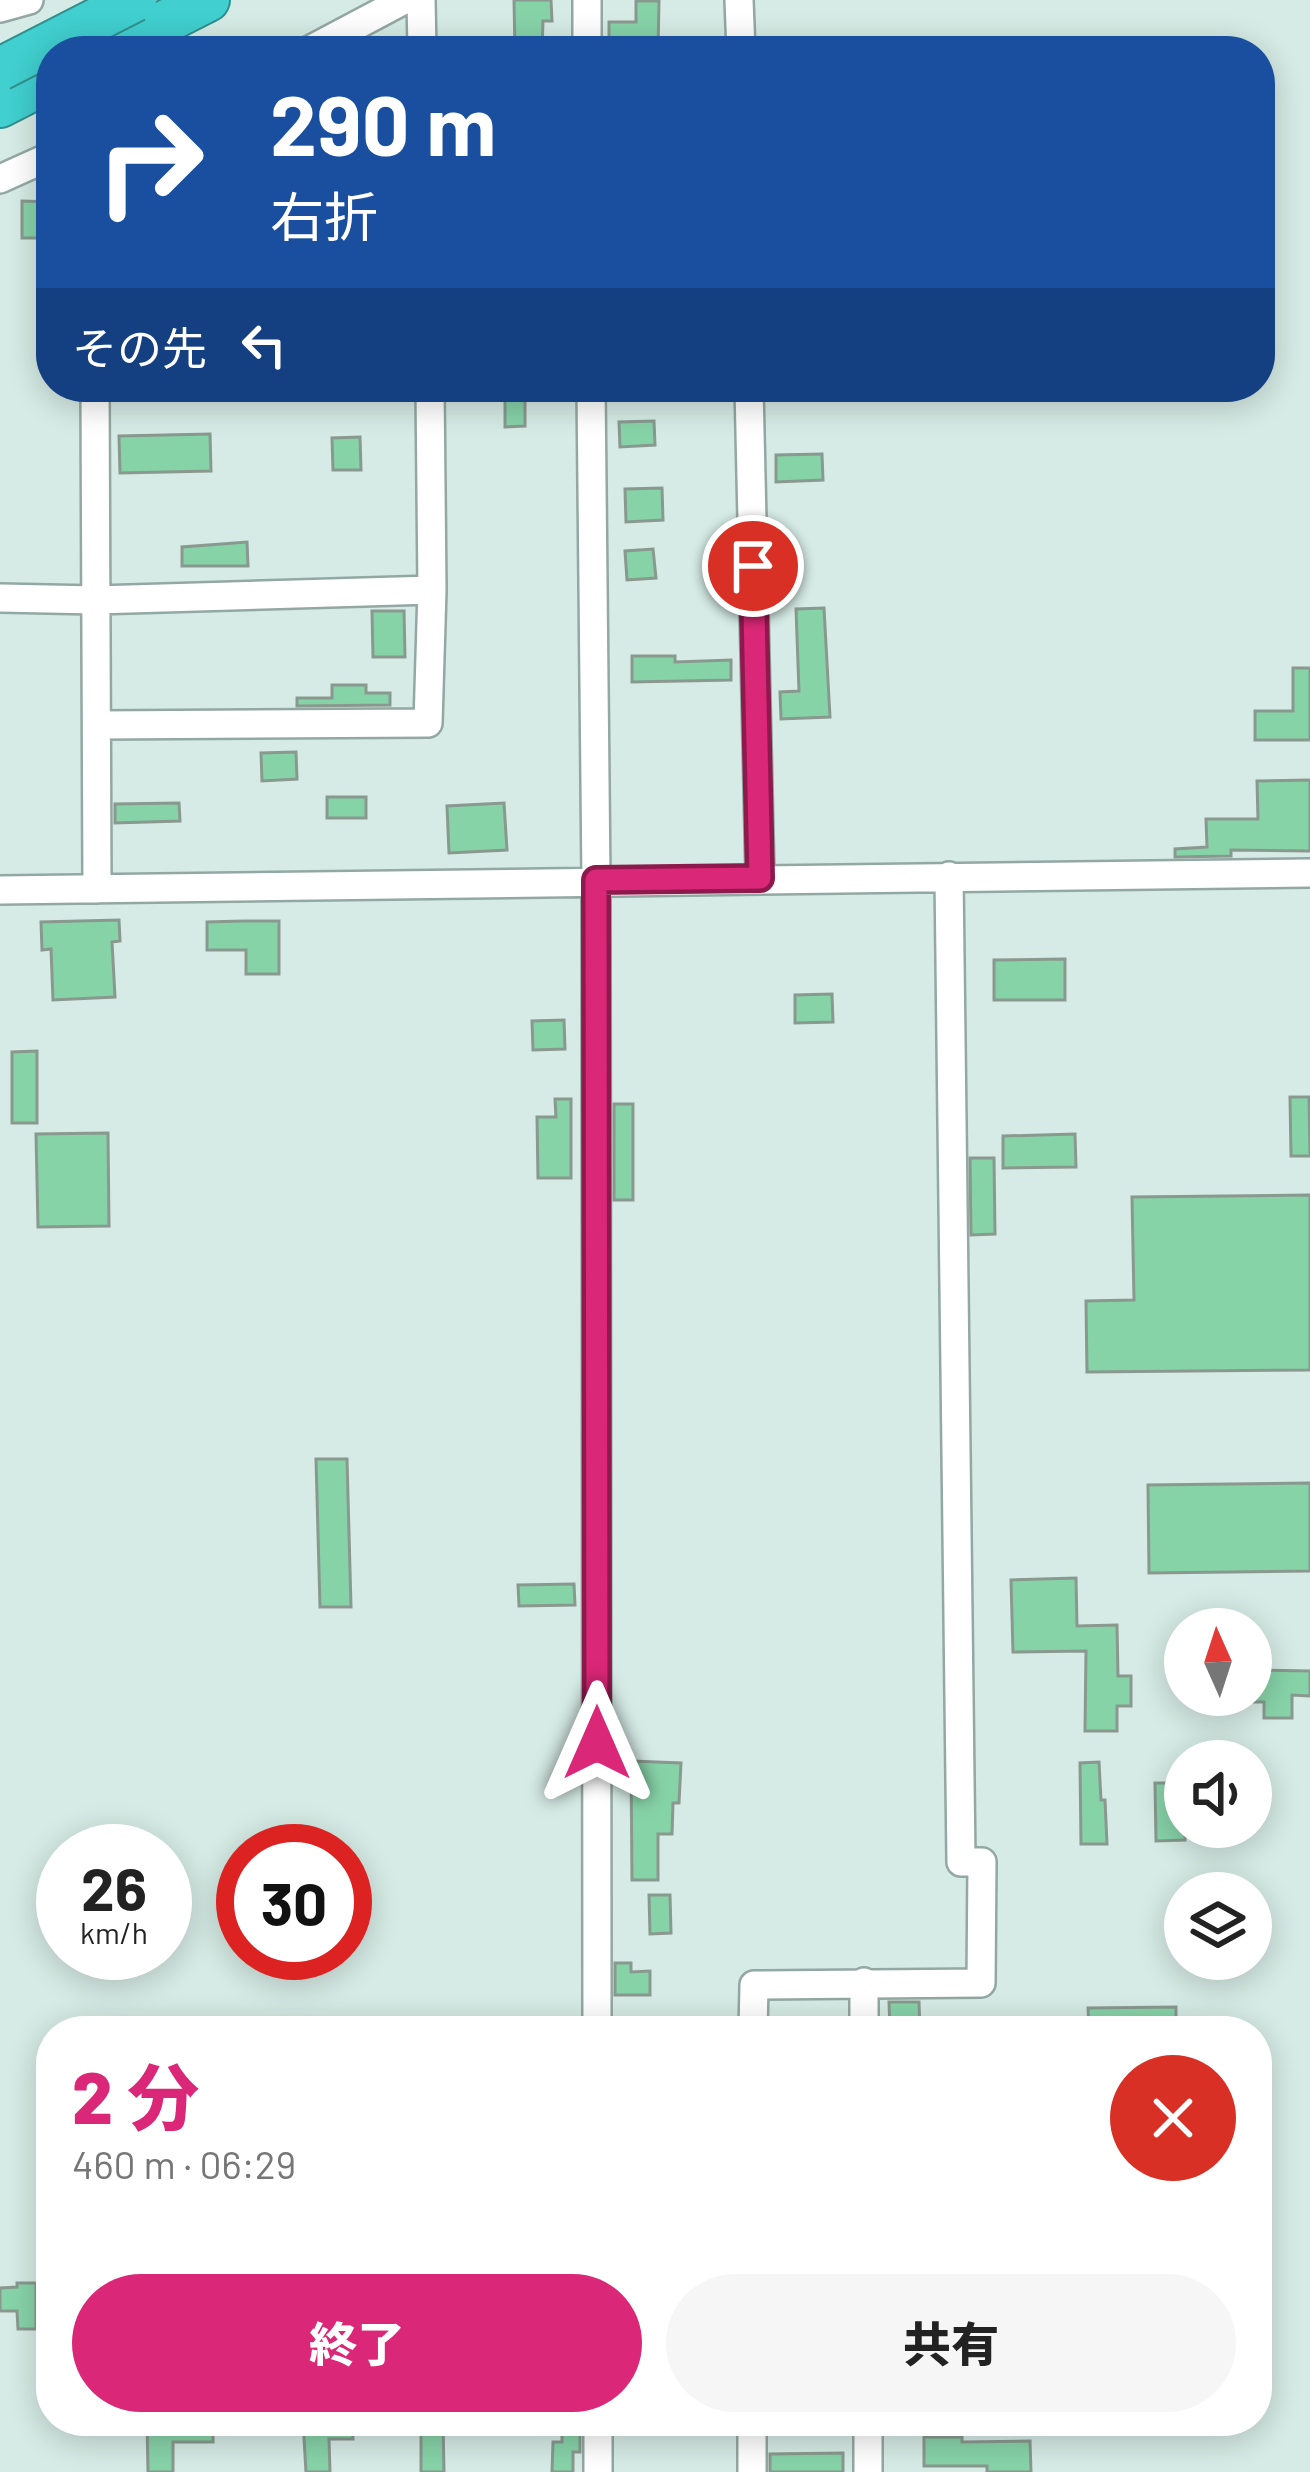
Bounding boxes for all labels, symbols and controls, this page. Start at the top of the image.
text: 290 m [270,72,496,173]
icon: right [72,84,228,240]
text: 右折 [270,183,378,248]
icon: left [231,312,297,378]
text: その先 [72,320,207,374]
pin [702,515,804,617]
icon: arrive [720,533,786,599]
north arrow [1164,1608,1272,1716]
map controls [1164,1608,1272,1980]
position arrow [534,1680,660,1806]
button: sound [1164,1740,1272,1848]
speed limit sign: 30 [216,1824,372,1980]
text: 26 [81,1851,147,1923]
button: layers [1164,1872,1272,1980]
text: km/h [80,1914,148,1950]
text: 2 分 [72,2052,199,2138]
button: close [1110,2055,1236,2181]
text: 460 m · 06:29 [72,2140,296,2187]
button: 終了 [72,2274,642,2412]
button: 共有 [666,2274,1236,2412]

